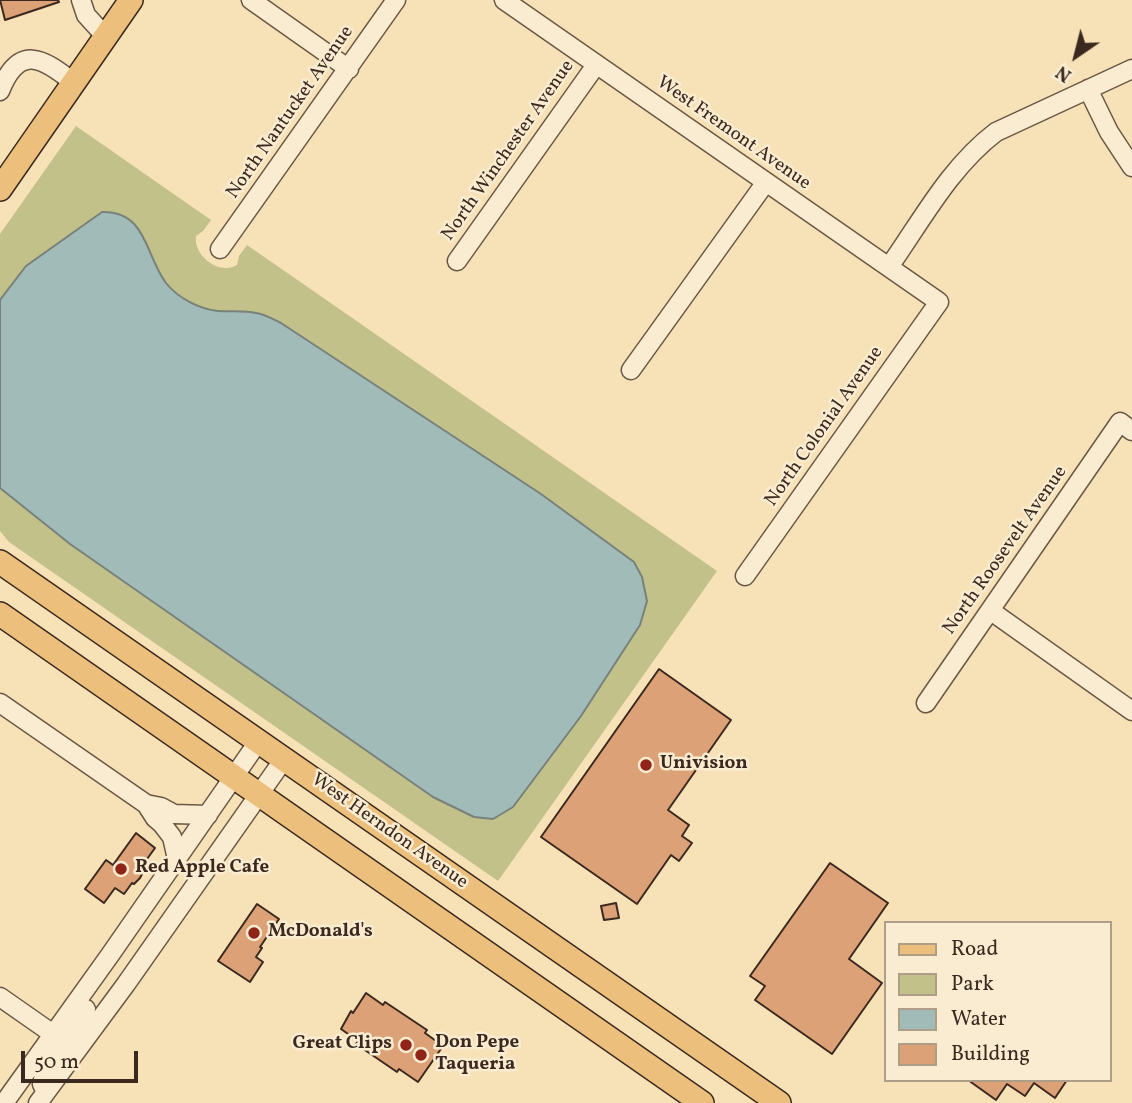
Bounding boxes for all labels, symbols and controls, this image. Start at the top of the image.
north arrow [1041,21,1111,91]
street label: North Nantucket Avenue [223,22,359,204]
street label: North Winchester Avenue [438,56,580,246]
text: N [1051,59,1077,88]
street label: West Fremont Avenue [651,72,815,196]
street label: North Colonial Avenue [761,343,889,511]
street label: North Roosevelt Avenue [939,462,1073,640]
place label: Univision [660,754,748,776]
marker: Univision [638,757,654,773]
street label: West Herndon Avenue [306,769,472,895]
place label: Red Apple Cafe [135,858,269,880]
marker: Red Apple Cafe [113,861,129,877]
legend [884,921,1111,1082]
place label: McDonald's [268,922,373,944]
marker: McDonald's [246,925,262,941]
text: Road [951,935,998,964]
text: Park [951,970,994,999]
text: Water [951,1005,1007,1034]
place label: Don Pepe Taqueria [435,1033,519,1077]
place label: Great Clips [292,1034,392,1056]
scale bar [24,1036,142,1080]
marker: Great Clips [398,1037,414,1053]
text: Building [951,1040,1030,1069]
marker: Don Pepe Taqueria [413,1047,429,1063]
text: 50 m [34,1048,79,1077]

